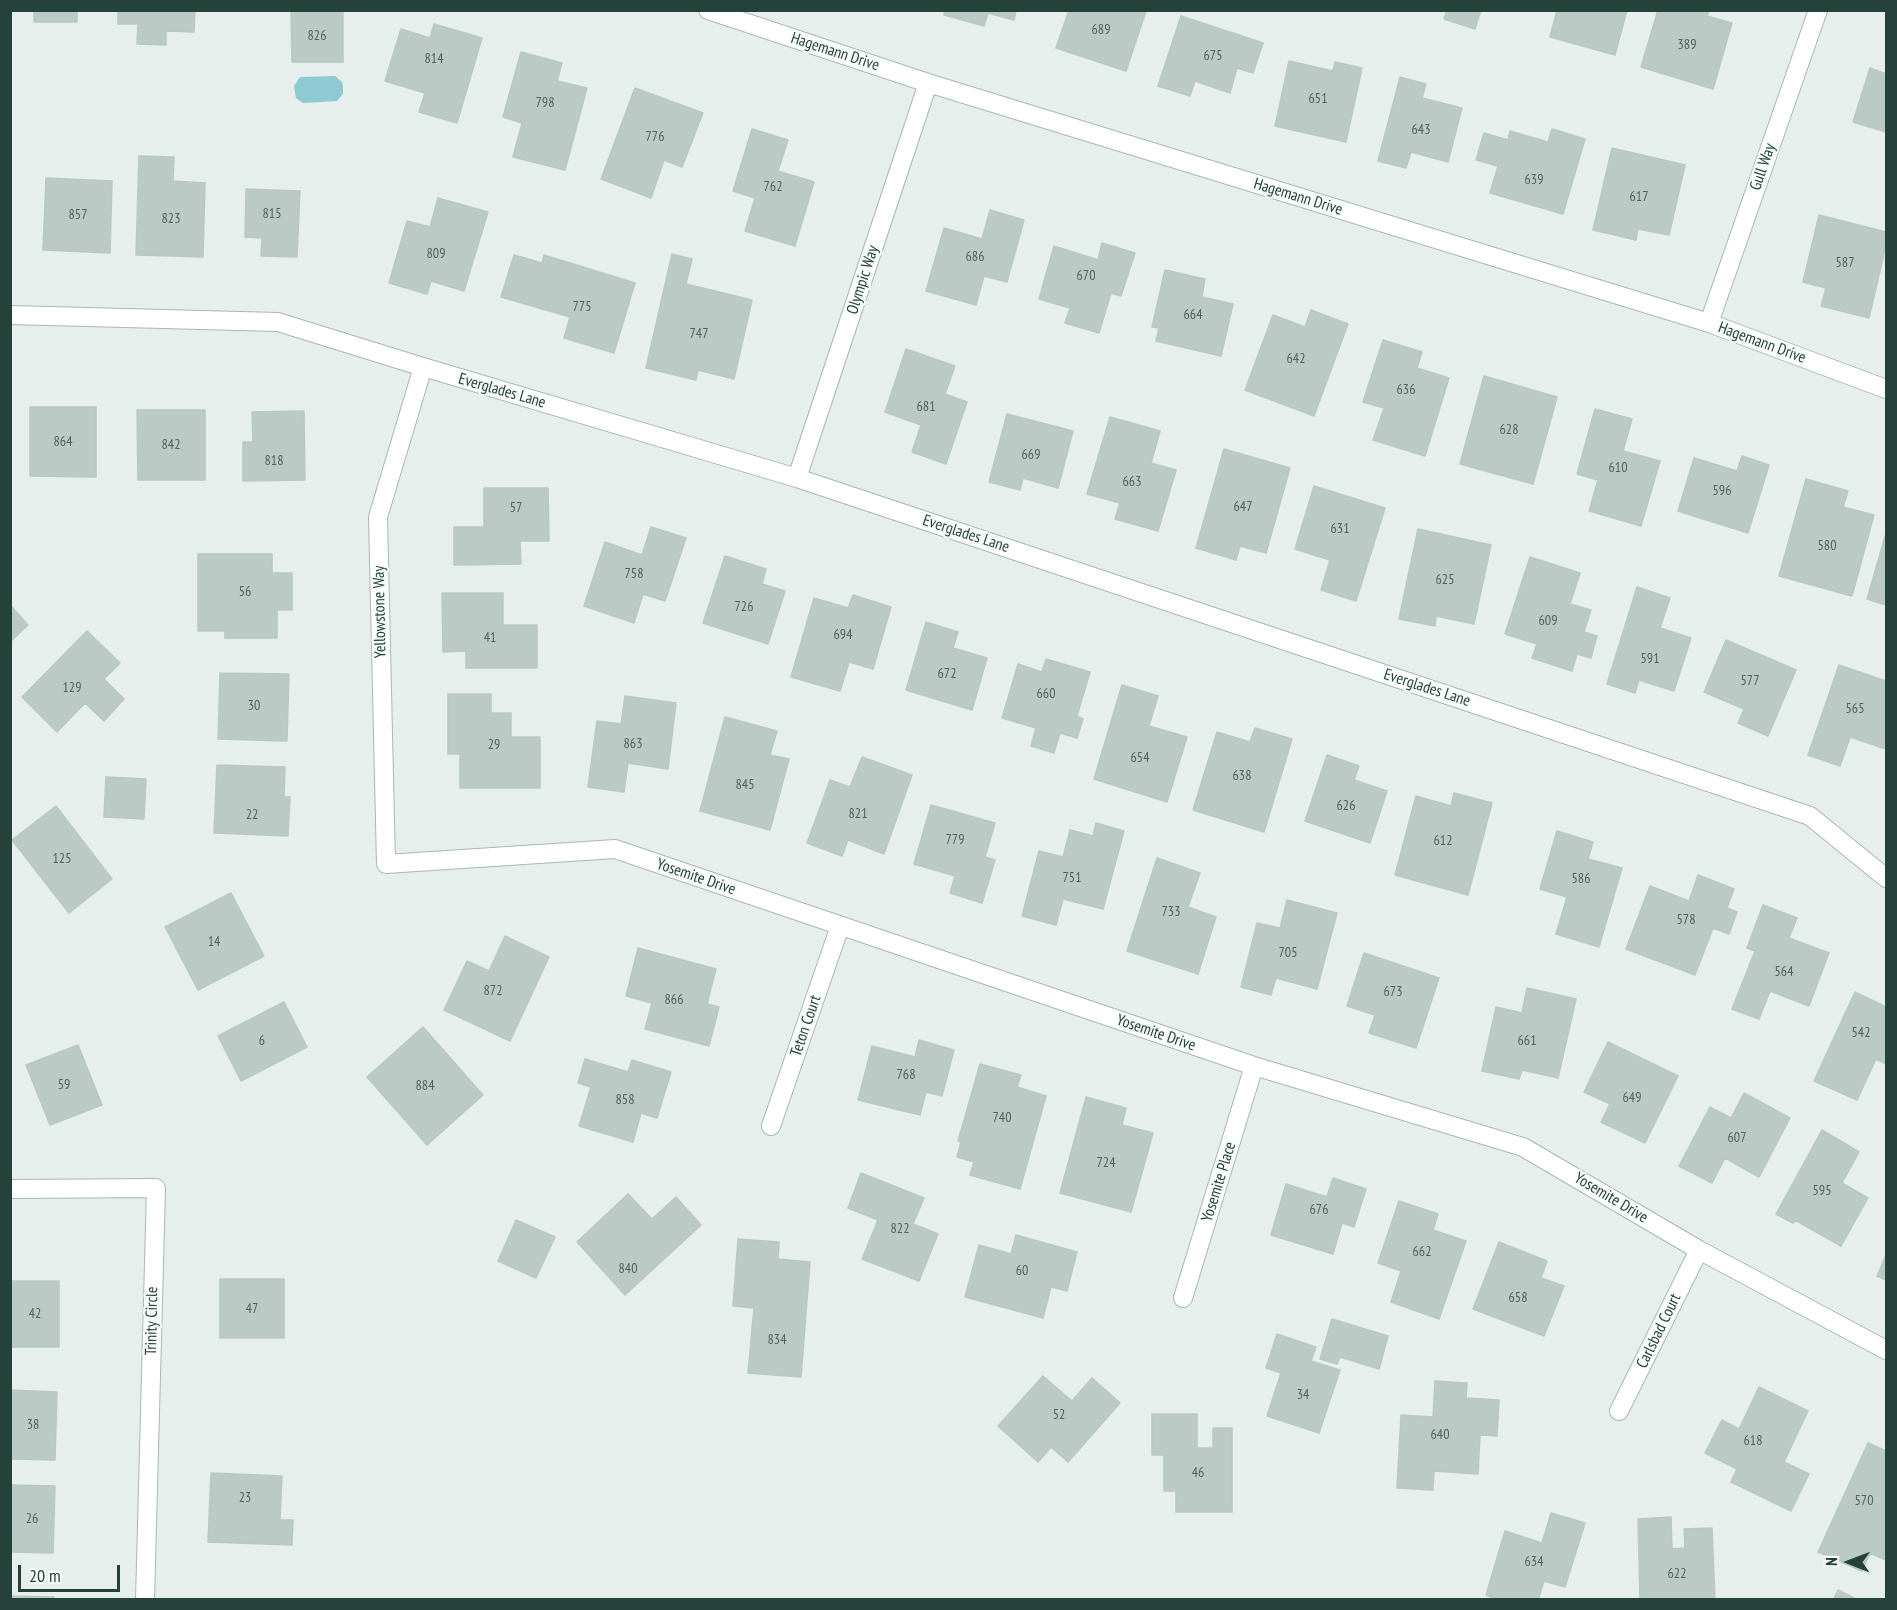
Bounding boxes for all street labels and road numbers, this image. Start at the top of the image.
street label: Hagemann Drive [788,29,882,75]
street label: Gull Way [1746,141,1780,193]
street label: Hagemann Drive [1251,174,1345,220]
street label: Olympic Way [843,243,883,317]
street label: Hagemann Drive [1716,318,1808,368]
street label: Everglades Lane [456,369,548,413]
street label: Everglades Lane [920,511,1012,557]
street label: Yellowstone Way [370,566,390,658]
street label: Everglades Lane [1381,665,1473,711]
street label: Yosemite Drive [654,855,738,899]
street label: Teton Court [787,993,825,1059]
street label: Yosemite Drive [1114,1011,1198,1055]
street label: Yosemite Place [1198,1140,1240,1224]
street label: Yosemite Drive [1571,1169,1651,1227]
street label: Trinity Circle [142,1286,162,1356]
street label: Carlsbad Court [1633,1291,1685,1371]

